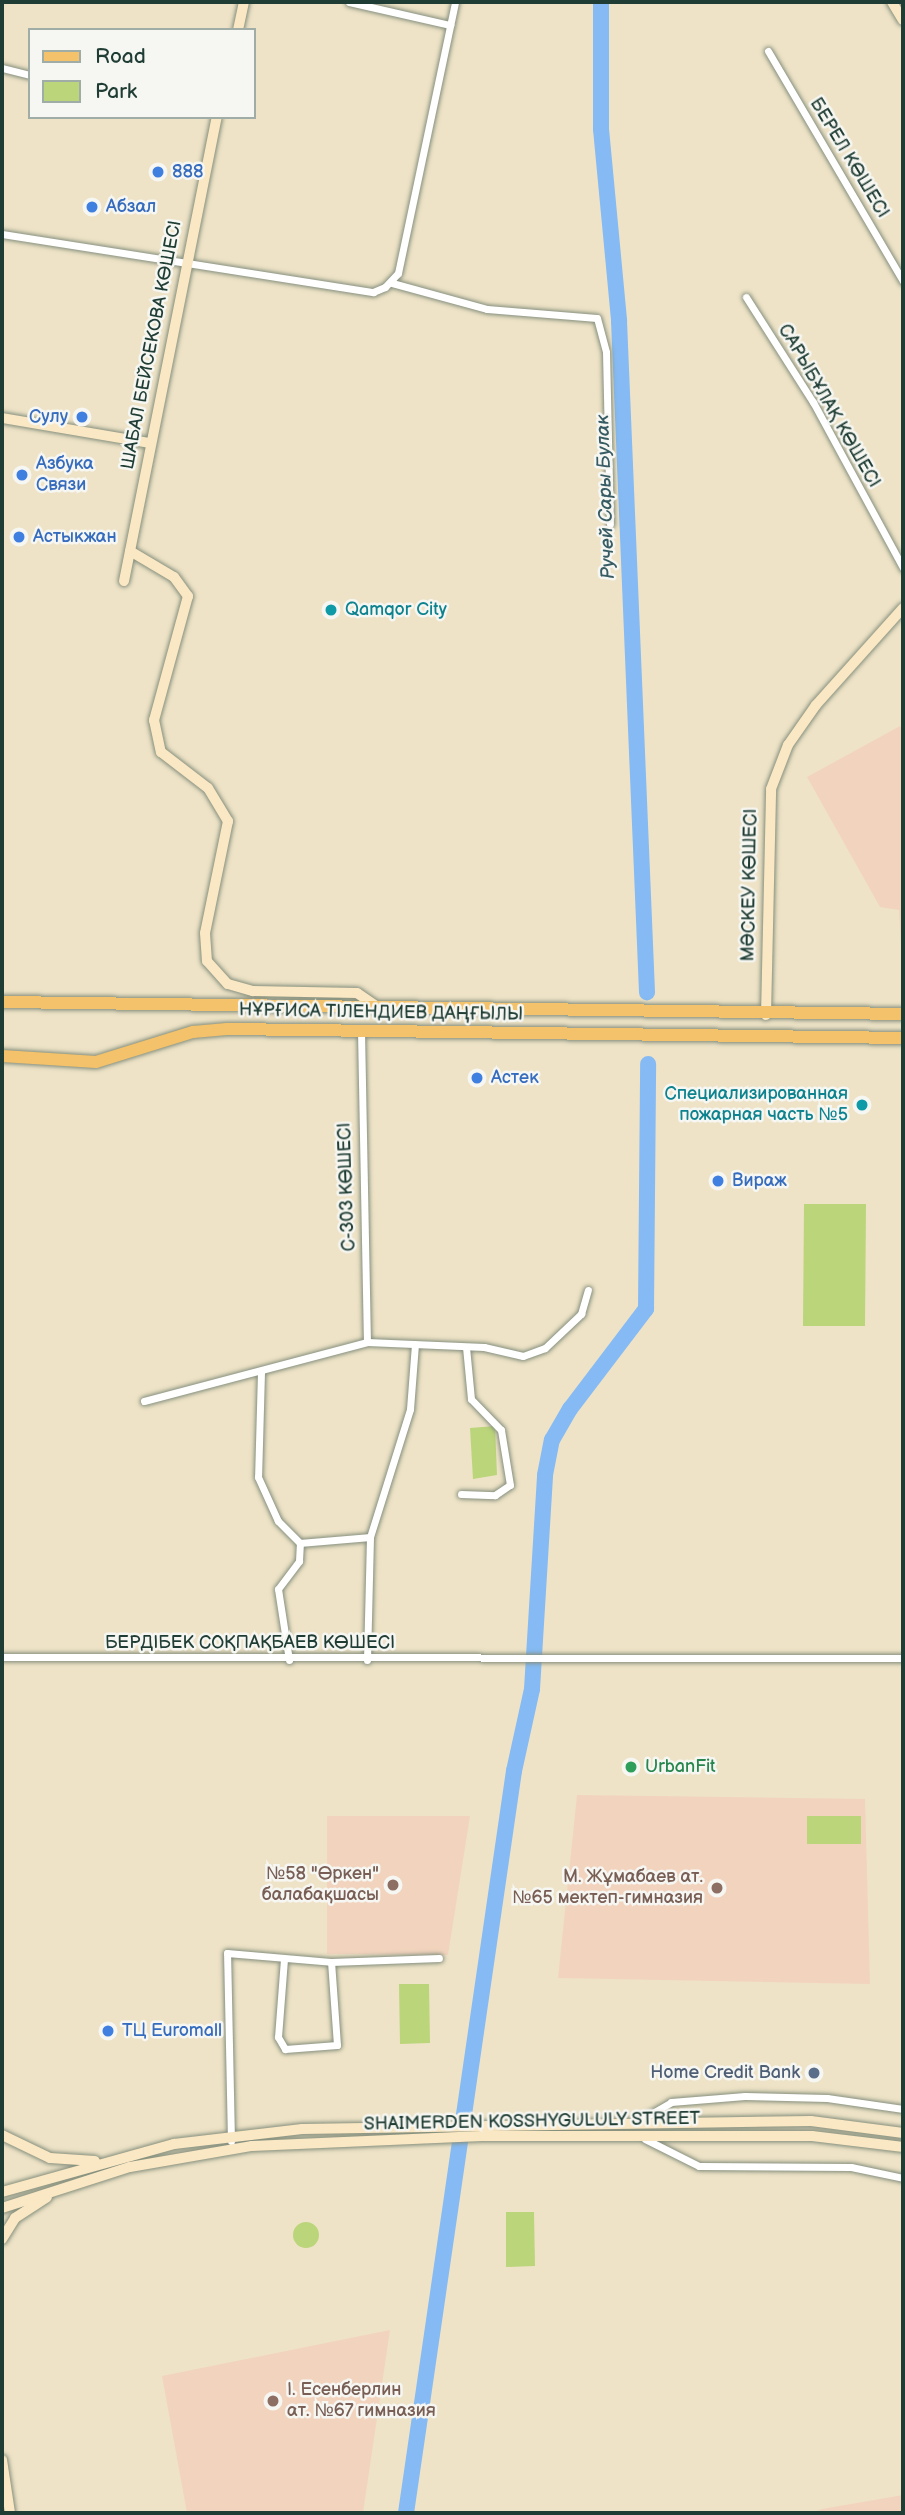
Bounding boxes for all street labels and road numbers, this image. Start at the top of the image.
street label: БЕРЕЛ КӨШЕСІ [805,94,893,222]
street label: ШАБАЛ БЕЙСЕКОВА КӨШЕСІ [117,219,187,471]
street label: САРЫБҰЛАҚ КӨШЕСІ [773,320,885,492]
street label: МӘСКЕУ КӨШЕСІ [738,808,762,962]
street label: НҰРҒИСА ТІЛЕНДИЕВ ДАҢҒЫЛЫ [239,1000,523,1026]
street label: С-303 КӨШЕСІ [334,1122,360,1252]
street label: БЕРДІБЕК СОҚПАҚБАЕВ КӨШЕСІ [105,1632,395,1654]
street label: SHAIMERDEN KOSSHYGULULY STREET [363,2108,701,2136]

